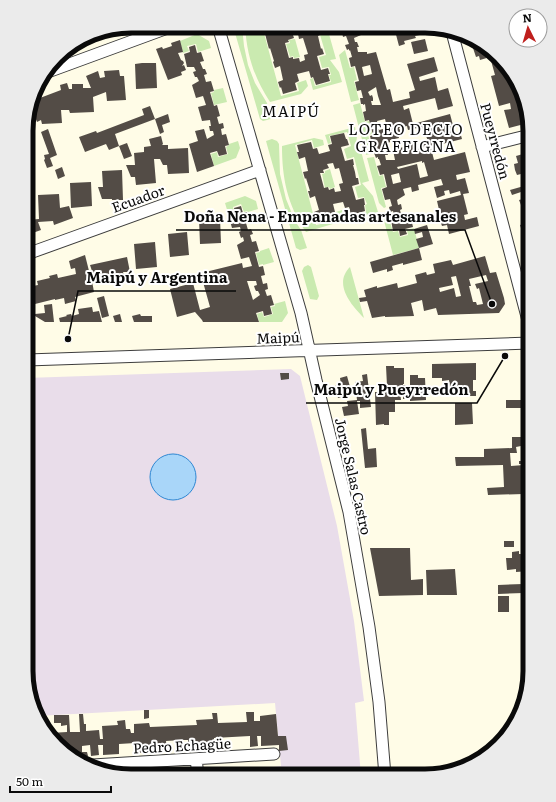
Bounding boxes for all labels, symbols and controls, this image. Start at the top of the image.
north arrow [508,8,548,48]
text: N [522,9,532,25]
district label: MAIPÚ [262,99,320,122]
street label: Pueyrredón [476,100,516,182]
district label: LOTEO DECIO GRAFFIGNA [348,117,464,157]
street label: Ecuador [109,179,168,217]
callout: Doña Nena - Empanadas artesanales [176,203,465,230]
text: Doña Nena - Empanadas artesanales [184,204,457,227]
callout: Maipú y Argentina [78,264,236,291]
text: Maipú y Argentina [86,265,228,288]
street label: Maipú [256,326,300,348]
callout: Maipú y Pueyrredón [306,376,477,403]
text: Maipú y Pueyrredón [313,377,469,400]
street label: Jorge Salas Castro [331,415,377,537]
street label: Pedro Echagüe [132,732,232,758]
scale bar [10,768,111,794]
text: 50 m [16,772,43,790]

